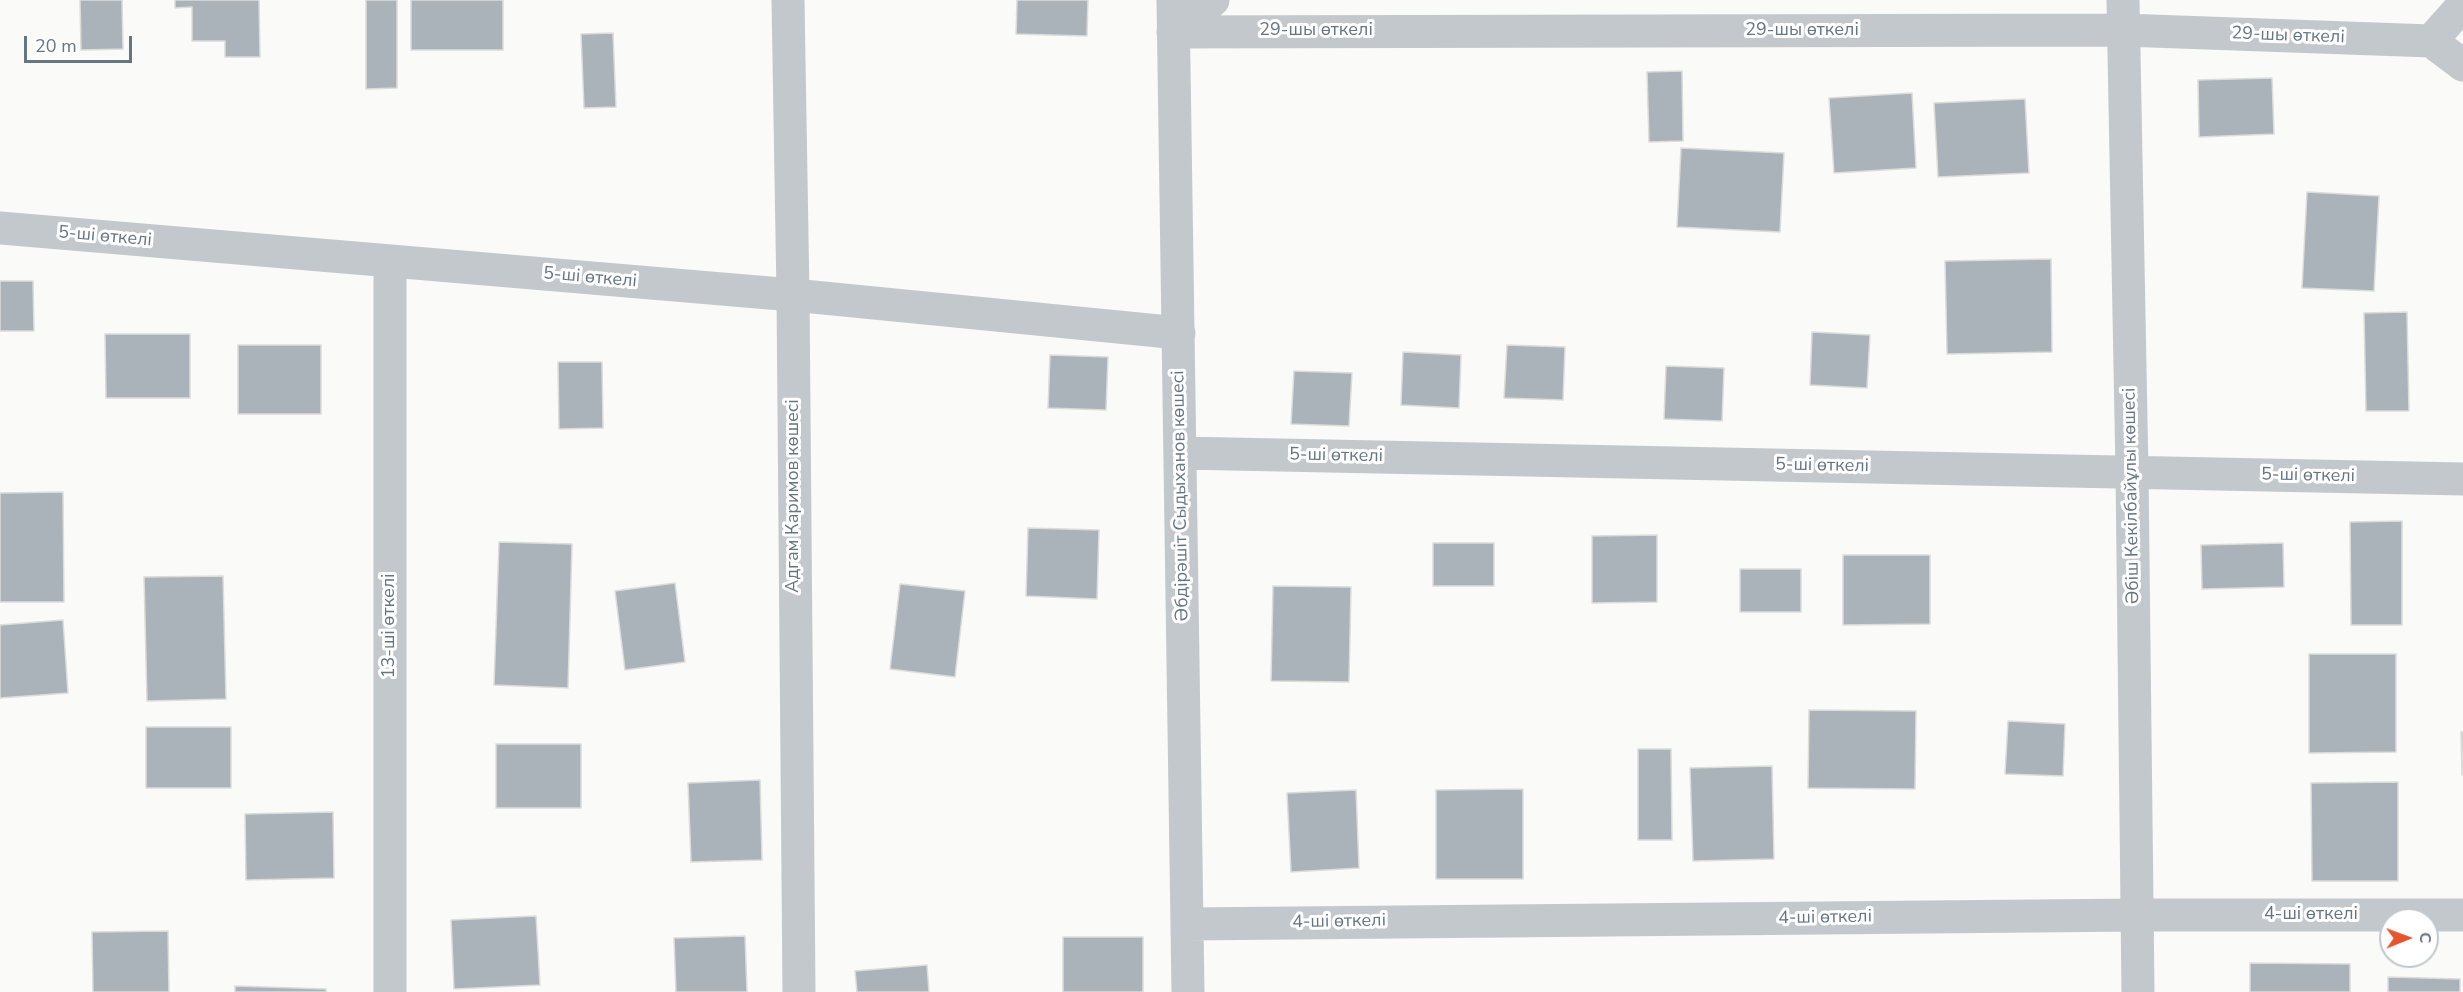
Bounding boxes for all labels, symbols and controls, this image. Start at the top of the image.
street label: 29-шы өткелі [1259,20,1373,42]
street label: 29-шы өткелі [1745,20,1859,42]
street label: 29-шы өткелі [2231,23,2345,49]
scale bar [27,24,135,62]
text: 20 m [35,34,77,58]
street label: 5-ші өткелі [57,222,153,252]
street label: 5-ші өткелі [542,263,638,293]
street label: Әбдірәшіт Сыдыханов көшесі [1168,370,1194,622]
street label: Әбіш Кекілбайұлы көшесі [2119,388,2145,604]
street label: Адгам Каримов көшесі [783,399,805,593]
street label: 5-ші өткелі [1289,444,1383,468]
street label: 5-ші өткелі [1775,454,1869,478]
street label: 5-ші өткелі [2261,464,2355,488]
street label: 13-ші өткелі [379,574,401,678]
street label: 4-ші өткелі [2264,904,2358,926]
street label: 4-ші өткелі [1778,906,1872,930]
north arrow [2379,908,2439,968]
street label: 4-ші өткелі [1292,910,1386,934]
text: С [2414,932,2436,943]

